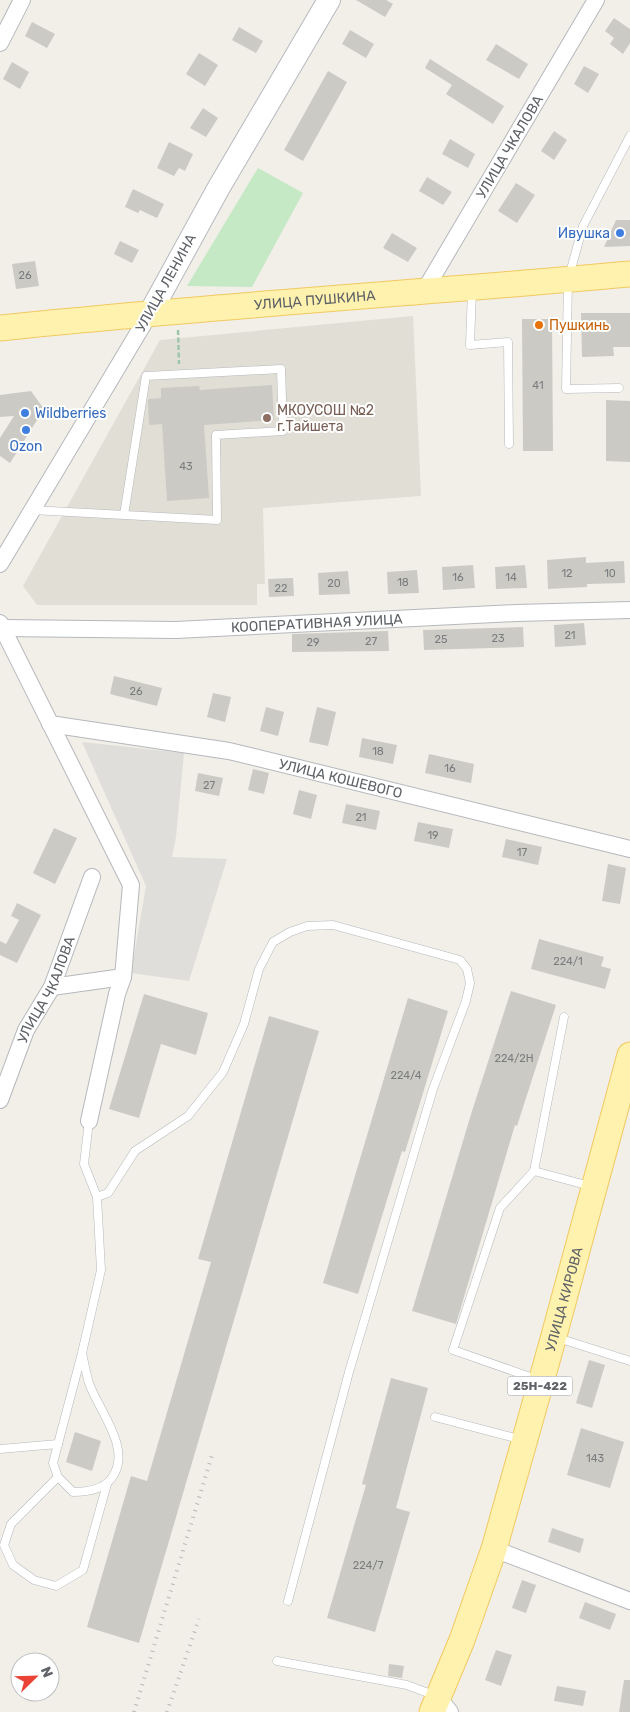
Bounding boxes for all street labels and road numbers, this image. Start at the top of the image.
street label: УЛИЦА ЧКАЛОВА [472,91,547,201]
street label: УЛИЦА ЛЕНИНА [132,231,200,335]
street label: УЛИЦА ПУШКИНА [253,287,377,313]
street label: КООПЕРАТИВНАЯ УЛИЦА [231,610,404,636]
street label: УЛИЦА КОШЕВОГО [277,755,404,802]
street label: УЛИЦА ЧКАЛОВА [13,933,78,1045]
street label: УЛИЦА КИРОВА [542,1244,586,1353]
road number: 25Н-422 [508,1376,572,1395]

